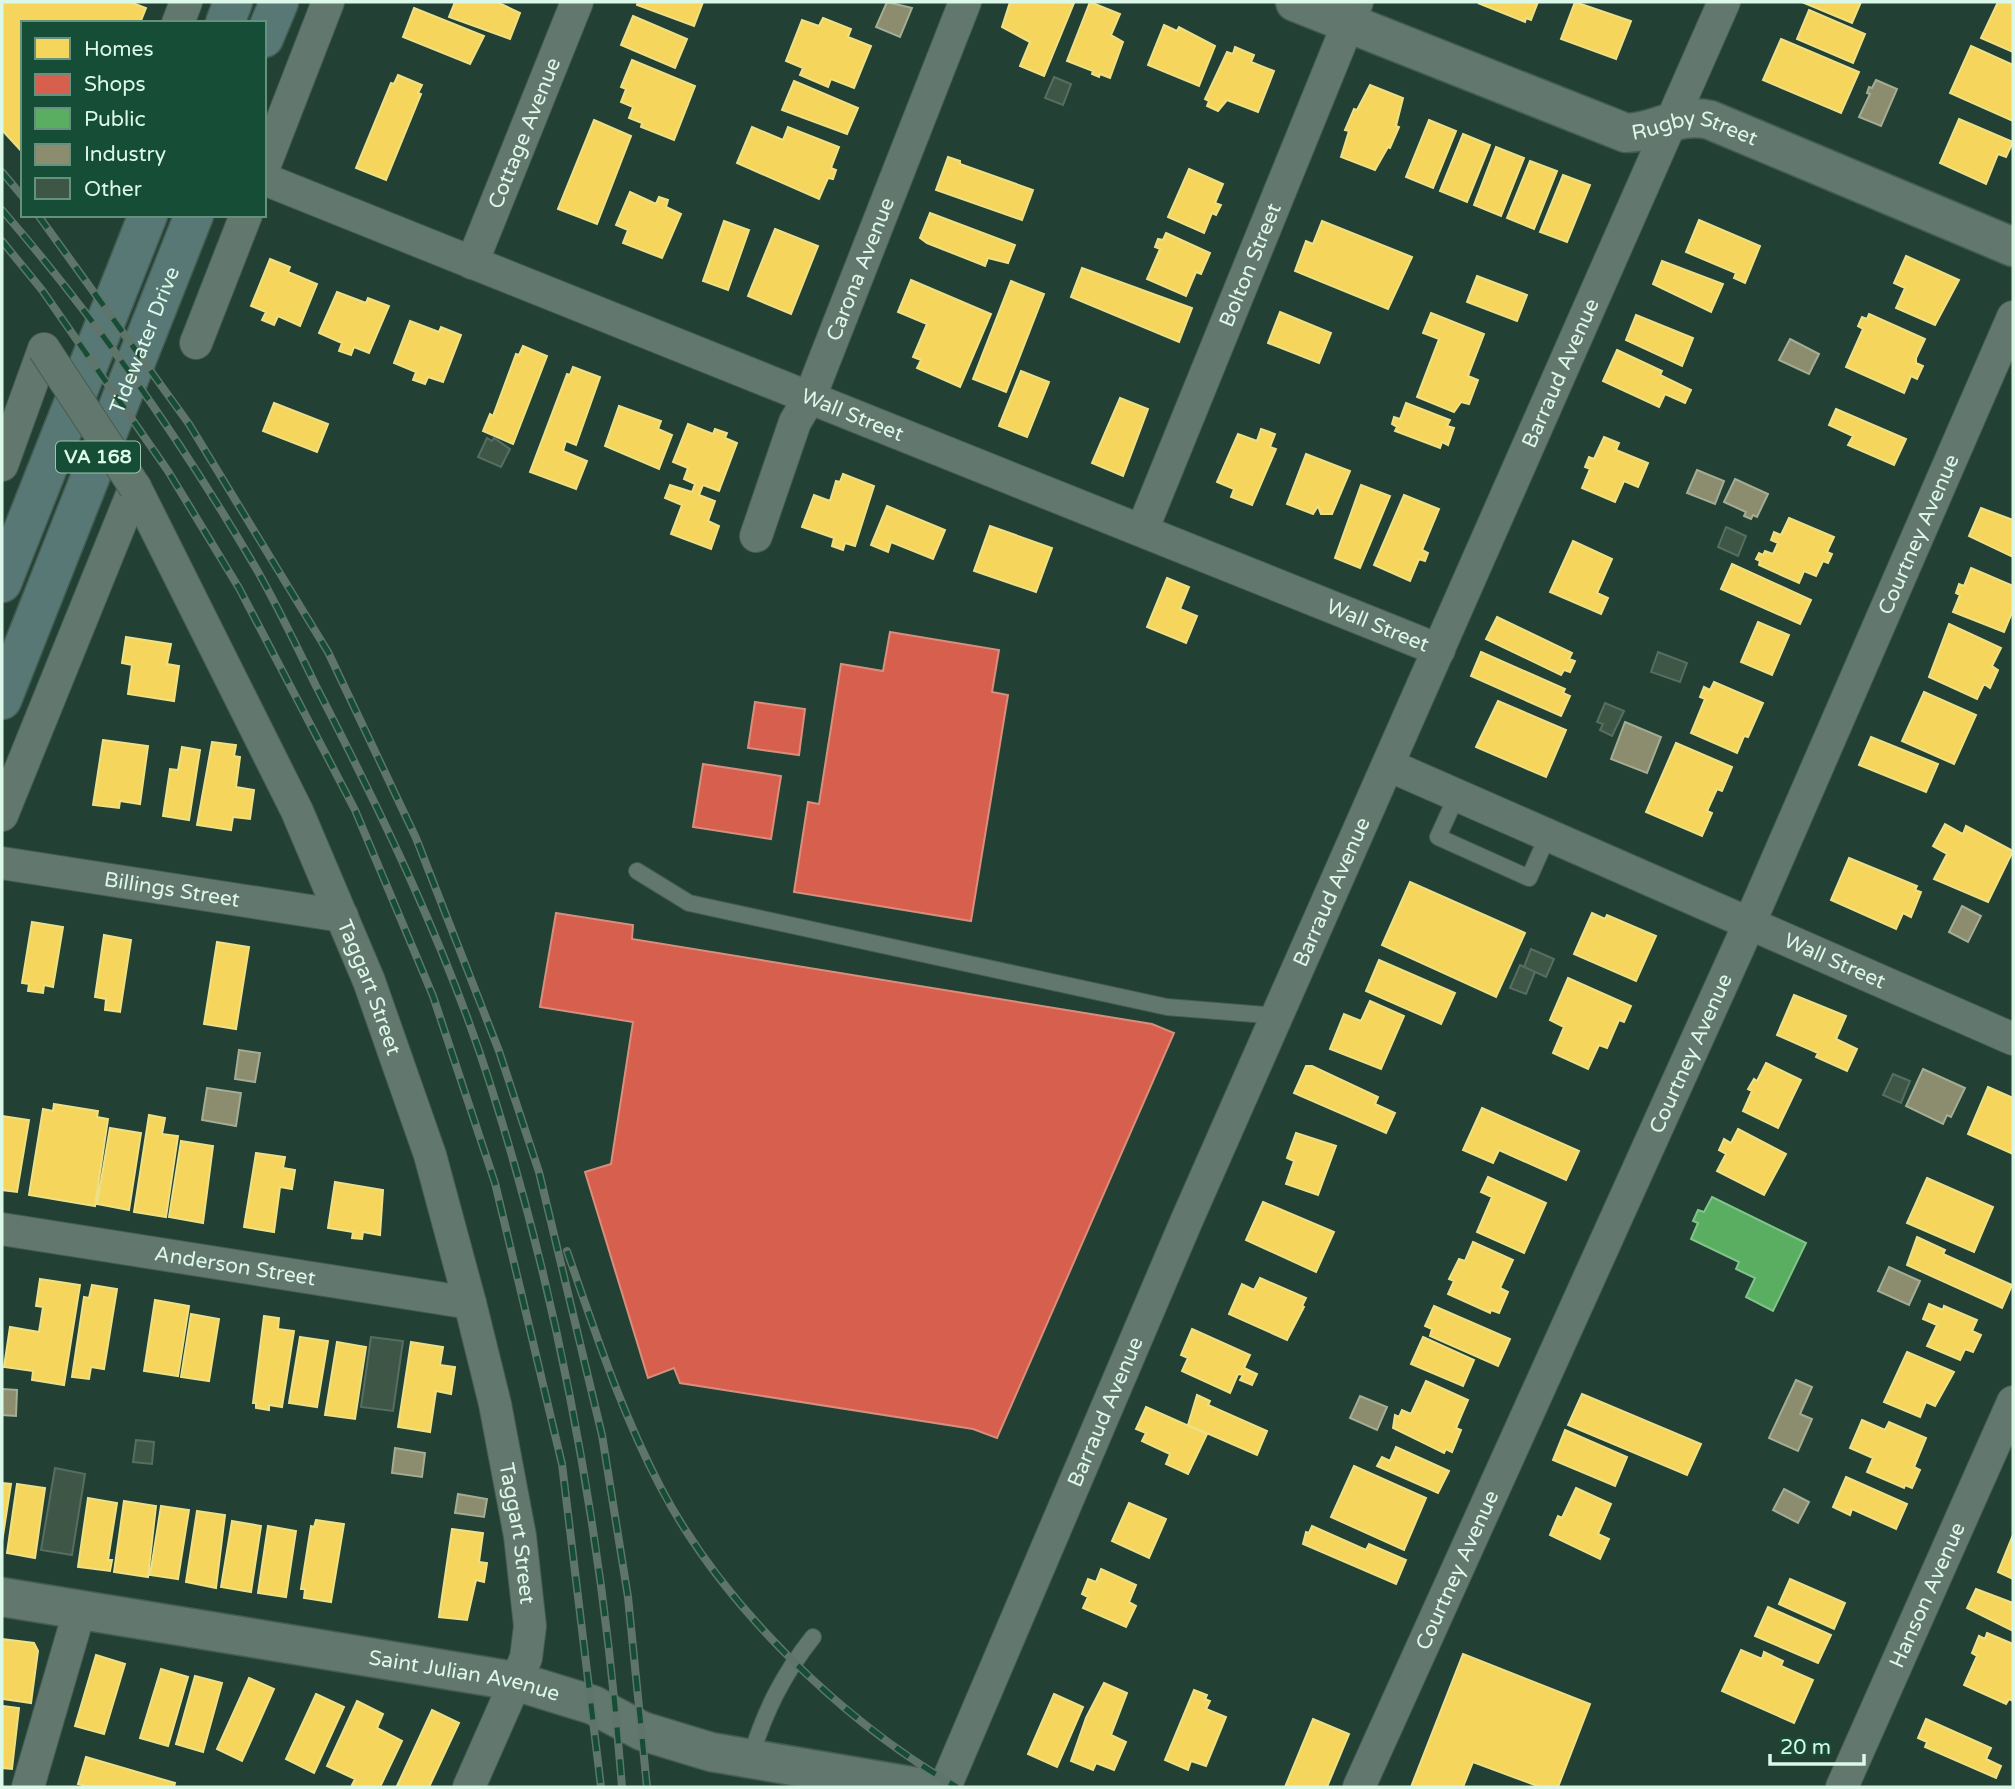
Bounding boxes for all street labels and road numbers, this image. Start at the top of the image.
street label: Cottage Avenue [483,54,566,212]
street label: Rugby Street [1629,105,1761,151]
street label: Carona Avenue [821,194,900,345]
street label: Bolton Street [1214,199,1286,331]
street label: Tidewater Drive [104,263,185,417]
street label: Barraud Avenue [1516,294,1604,452]
street label: Wall Street [798,383,907,447]
road number: VA 168 [56,442,140,472]
street label: Courtney Avenue [1873,450,1964,618]
street label: Wall Street [1323,594,1433,657]
street label: Barraud Avenue [1288,813,1376,971]
street label: Billings Street [102,867,242,912]
street label: Taggart Street [332,916,406,1058]
street label: Wall Street [1780,928,1890,994]
street label: Courtney Avenue [1644,970,1738,1137]
street label: Anderson Street [153,1241,317,1291]
street label: Barraud Avenue [1062,1333,1148,1491]
street label: Taggart Street [494,1461,540,1605]
street label: Courtney Avenue [1410,1486,1504,1654]
street label: Hanson Avenue [1884,1518,1971,1672]
street label: Saint Julian Avenue [367,1645,563,1707]

